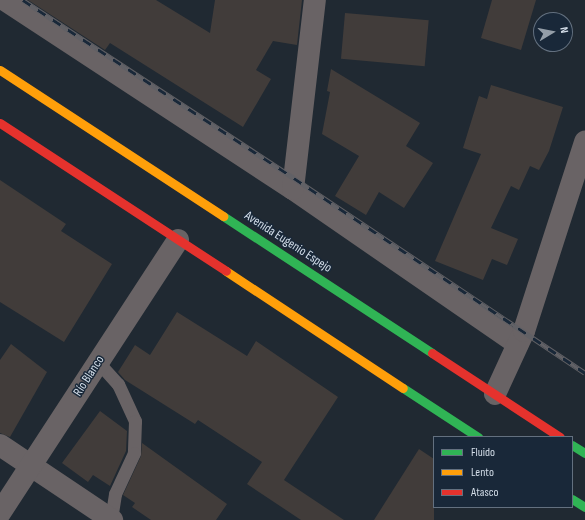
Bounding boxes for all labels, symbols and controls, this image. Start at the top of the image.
north arrow [533,12,573,52]
text: N [557,26,571,34]
street label: Avenida Eugenio Espejo [241,208,335,276]
street label: Río Blanco [70,353,108,399]
legend [433,436,573,508]
text: Fluido [471,445,495,460]
text: Lento [471,465,494,480]
text: Atasco [471,485,498,500]

